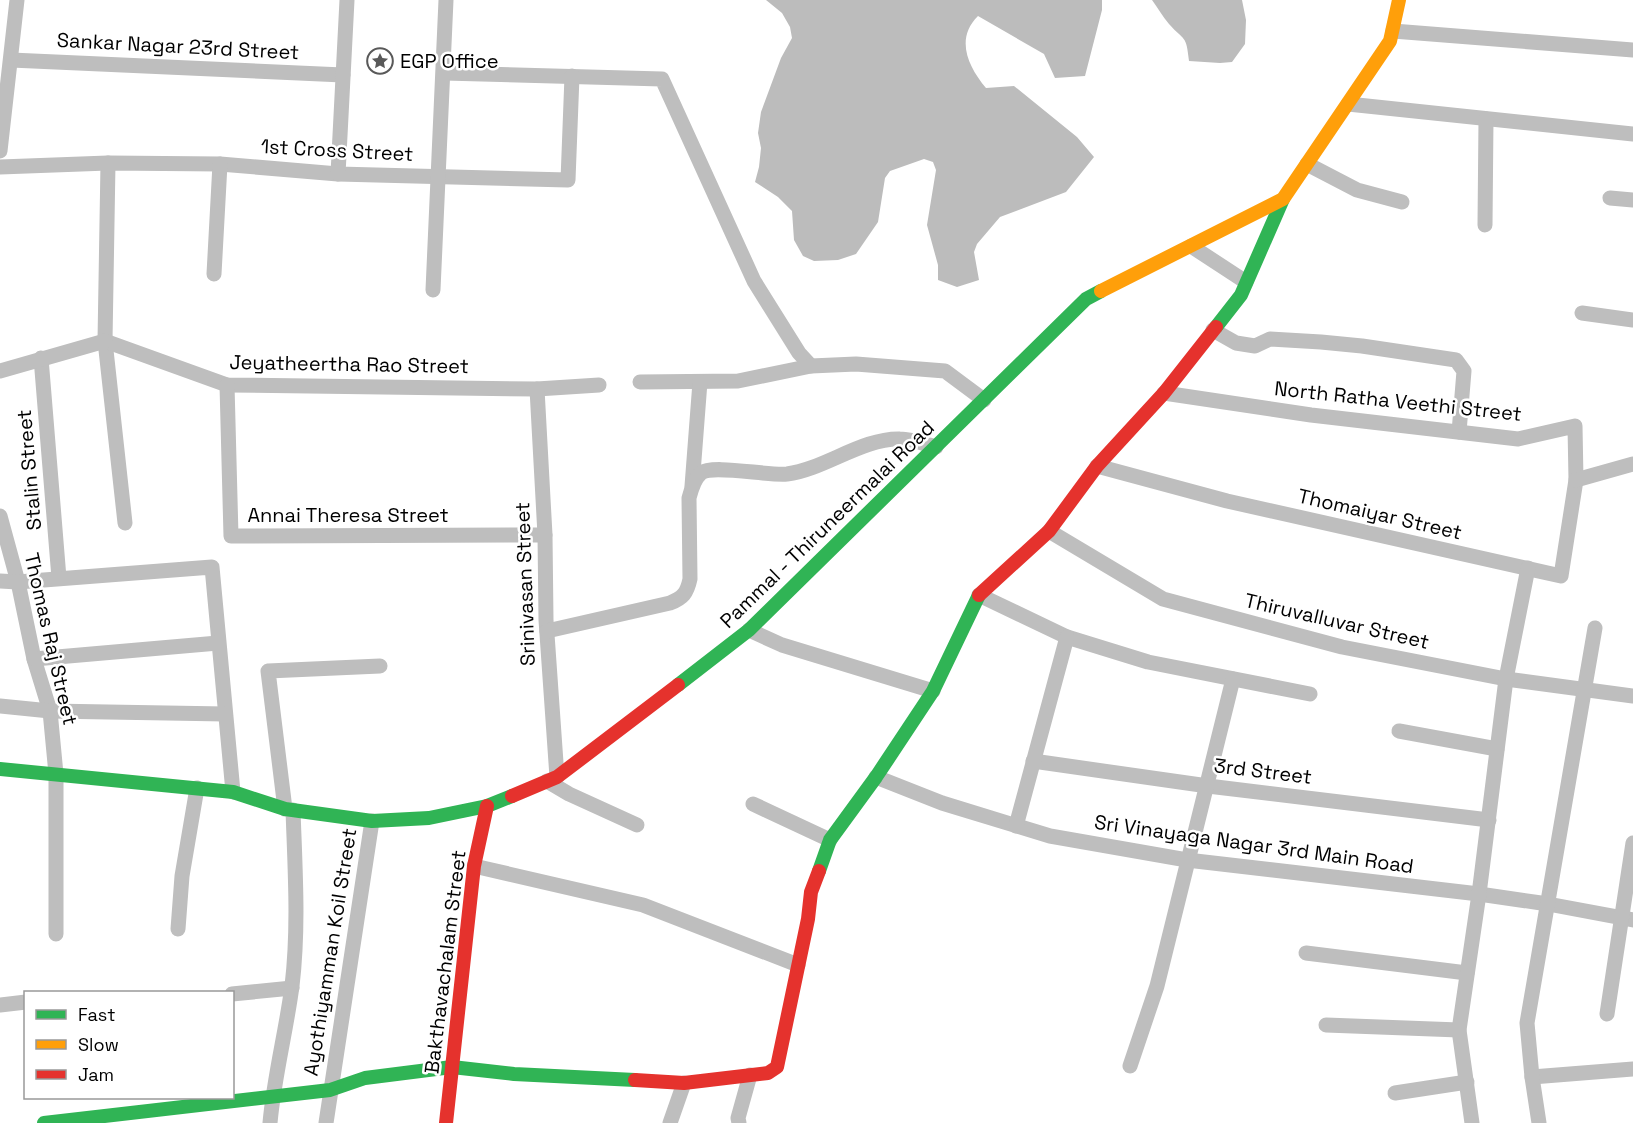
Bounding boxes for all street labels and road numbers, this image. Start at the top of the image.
street label: Sankar Nagar 23rd Street [56,27,300,65]
street label: 1st Cross Street [260,133,414,167]
street label: Jeyatheertha Rao Street [229,349,469,379]
street label: North Ratha Veethi Street [1273,375,1523,427]
street label: Stalin Street [11,408,47,532]
street label: Pammal - Thiruneermalai Road [714,415,940,633]
street label: Thomaiyar Street [1295,482,1465,546]
street label: Srinivasan Street [509,501,541,667]
street label: Annai Theresa Street [247,502,449,528]
street label: Thomas Raj Street [19,550,83,728]
street label: Thiruvalluvar Street [1242,587,1432,655]
street label: 3rd Street [1213,752,1313,790]
street label: Sri Vinayaga Nagar 3rd Main Road [1093,809,1415,879]
street label: Ayothiyamman Koil Street [298,826,362,1078]
street label: Bakthavachalam Street [418,849,472,1075]

